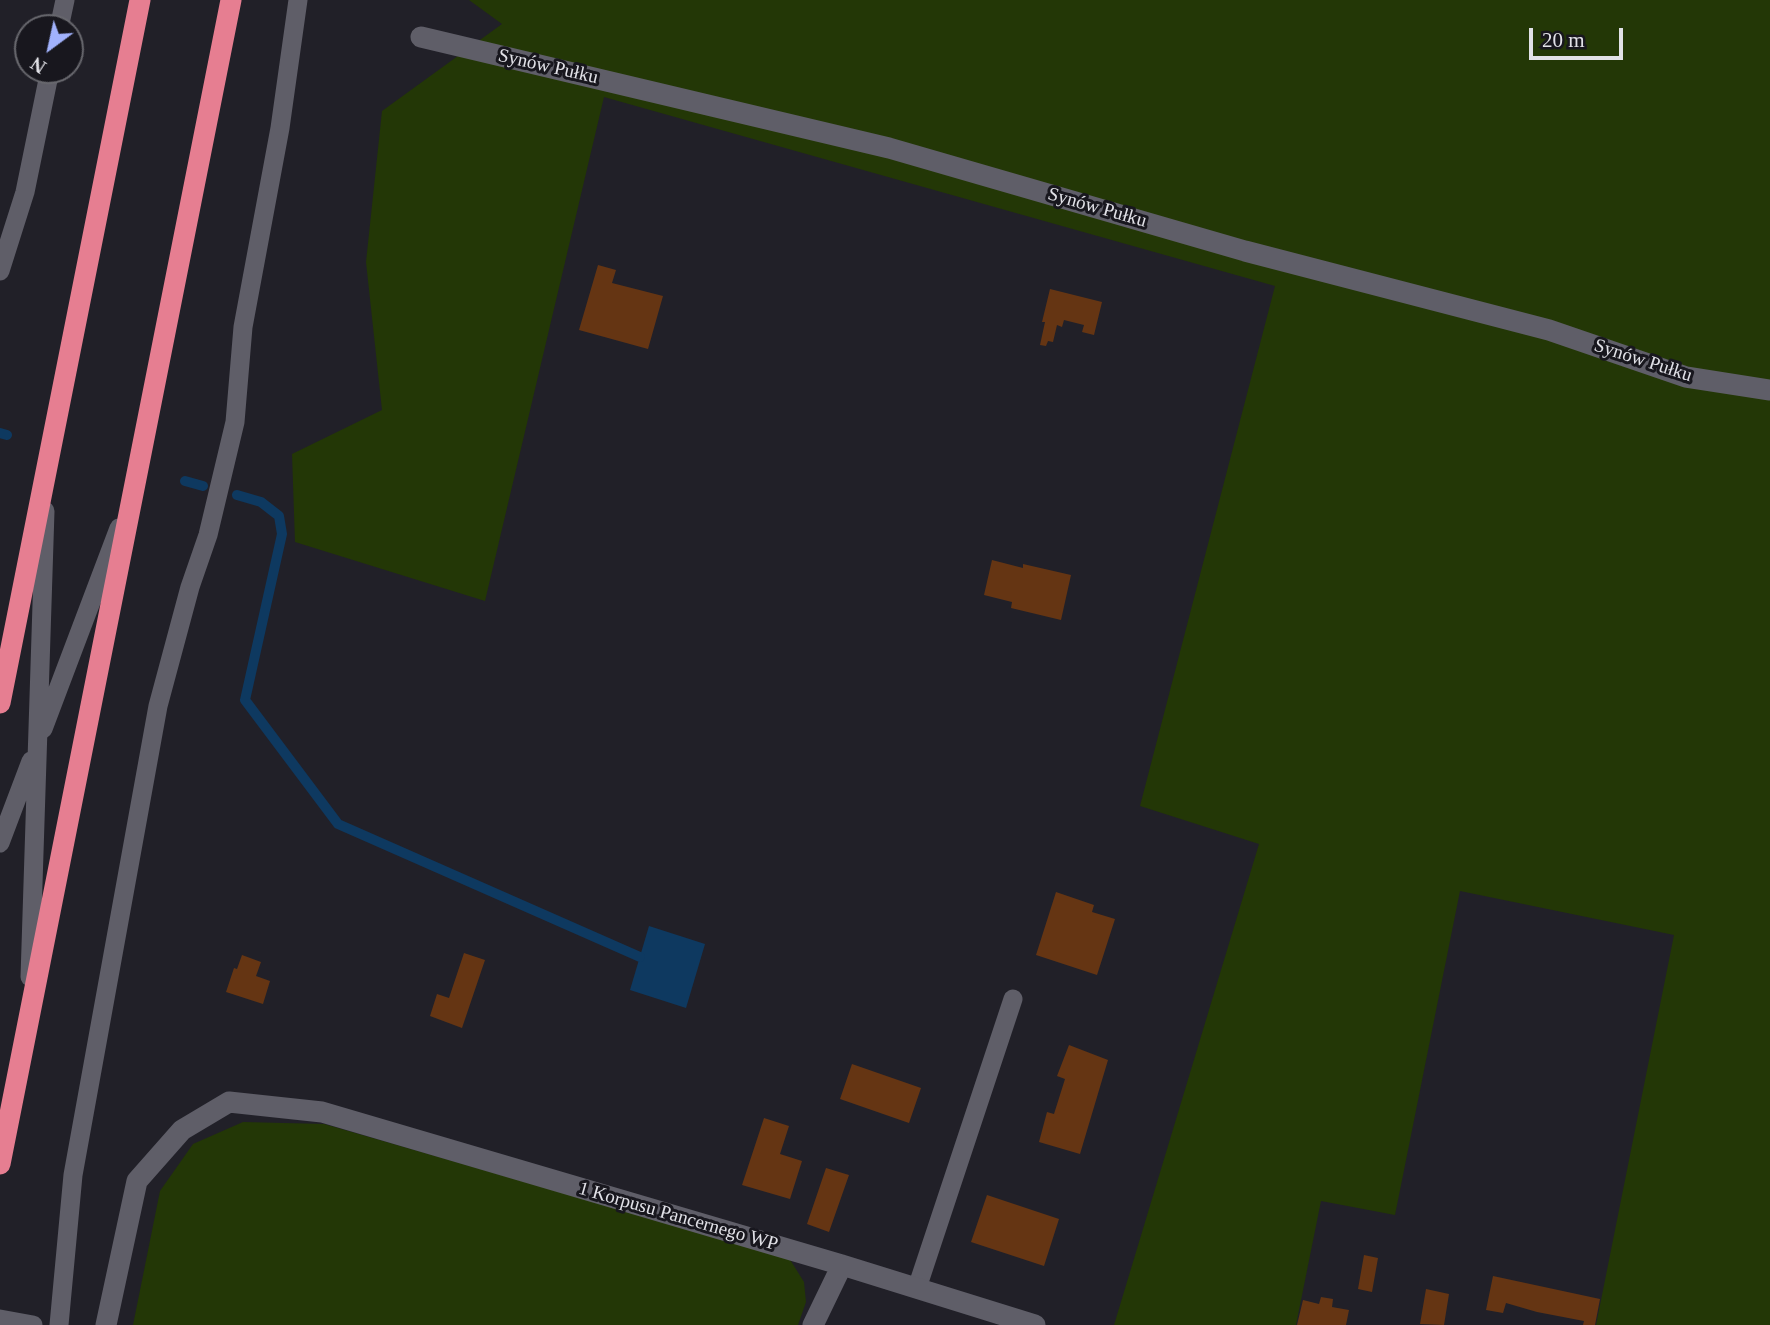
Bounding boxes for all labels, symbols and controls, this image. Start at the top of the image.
north arrow [14,14,84,84]
scale bar [1532,14,1626,58]
text: 20 m [1542,28,1585,52]
street label: Synów Pułku [496,44,600,90]
text: N [27,53,50,78]
street label: Synów Pułku [1045,183,1149,233]
street label: Synów Pułku [1591,334,1695,388]
street label: 1 Korpusu Pancernego WP [576,1178,780,1256]

